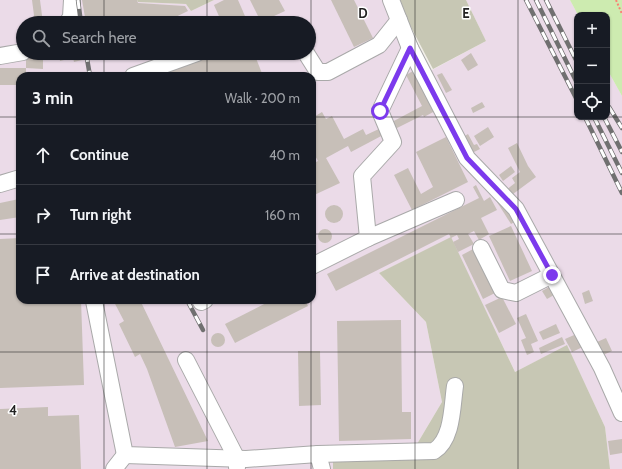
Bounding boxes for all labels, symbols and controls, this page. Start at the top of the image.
text: D [358,5,368,21]
text: E [462,5,470,21]
map controls [574,12,610,120]
button: + [574,12,610,48]
search box [16,16,316,60]
icon: search [30,27,52,49]
text: Search here [62,29,137,47]
button: − [574,48,610,84]
button: locate [574,84,610,120]
text: 3 min [32,88,73,108]
text: Walk · 200 m [225,90,300,106]
route start [371,102,389,120]
icon: ahead [32,144,54,166]
text: Continue [70,146,129,164]
text: 40 m [269,147,300,163]
icon: right [32,204,54,226]
text: Turn right [70,206,131,224]
text: 160 m [265,207,300,223]
icon: arrive [32,264,54,286]
text: Arrive at destination [70,266,200,284]
route end [543,266,561,284]
text: 4 [9,402,17,418]

